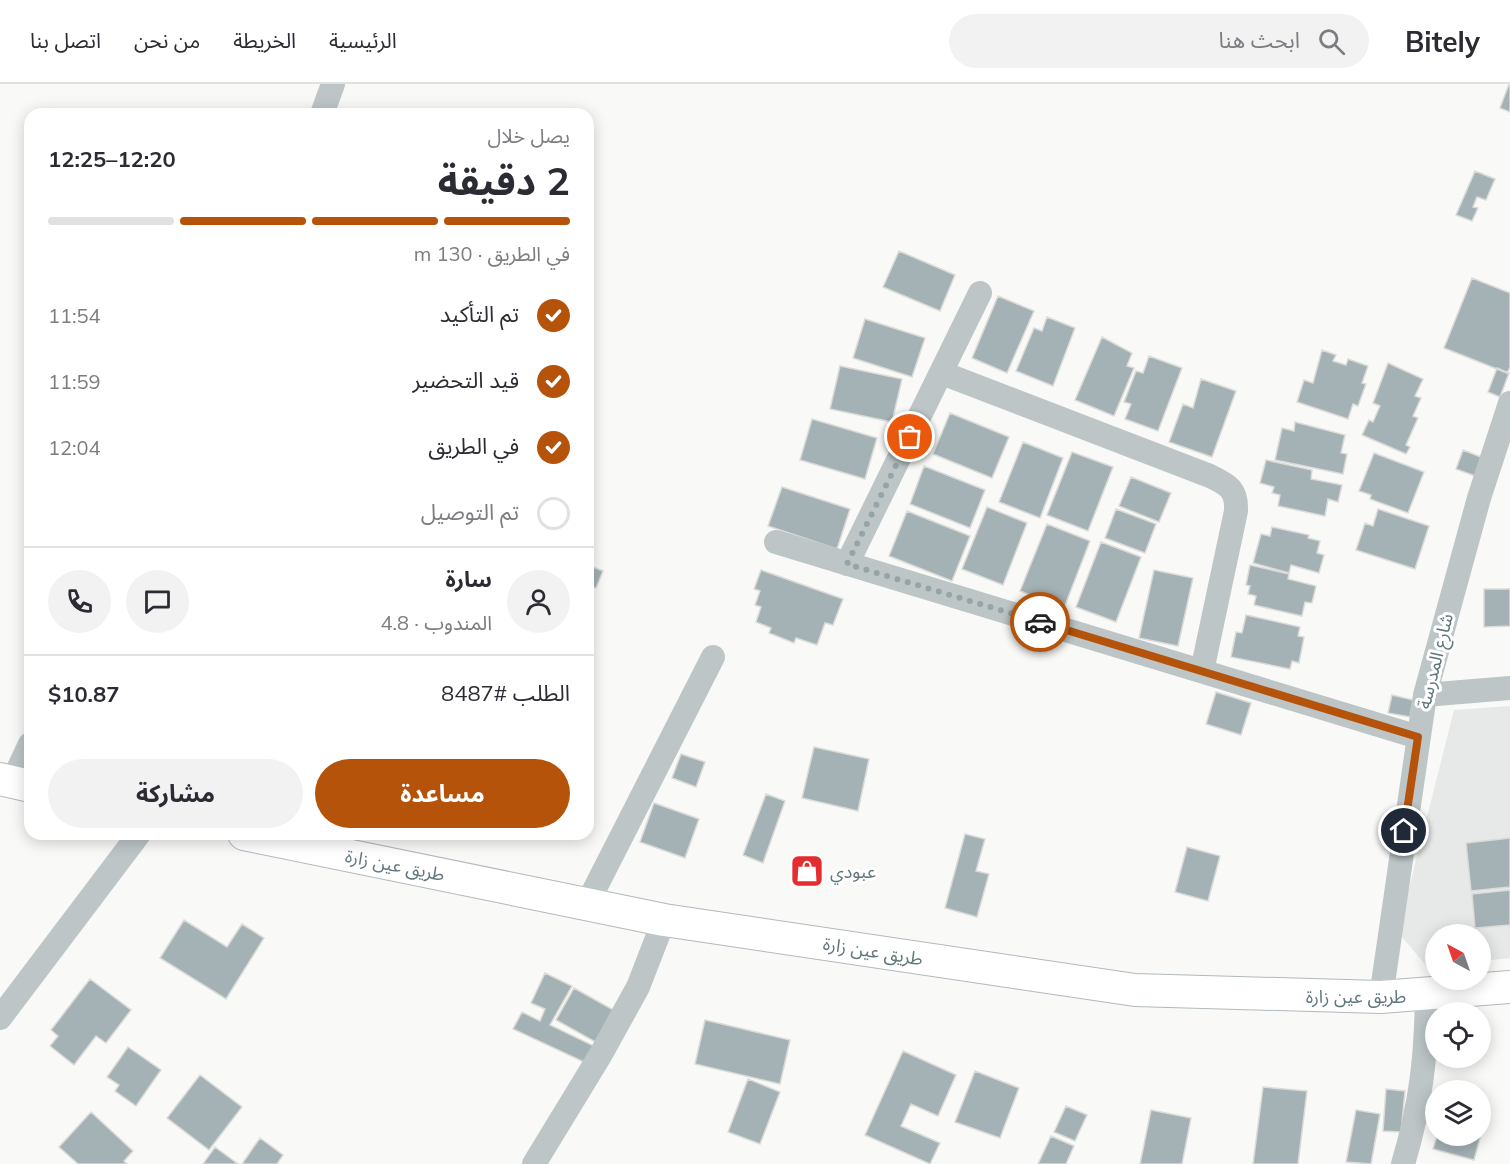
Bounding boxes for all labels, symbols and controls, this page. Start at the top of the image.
search box [949,14,1369,68]
text: Bitely [1405,24,1480,59]
icon: search [1315,25,1348,58]
text: ابحث هنا [1218,26,1300,54]
text: اتصل بنا [30,27,101,53]
text: من نحن [134,27,200,53]
text: الخريطة [233,27,296,53]
text: الرئيسية [329,27,397,53]
text: يصل خلال [488,123,570,148]
text: 12:20–12:25 [48,145,176,173]
text: 2 دقيقة [438,156,570,205]
text: في الطريق · 130 m [414,241,570,266]
icon: check [537,299,570,332]
text: تم التأكيد [440,300,519,328]
text: 11:54 [48,303,101,328]
icon: check [537,365,570,398]
text: قيد التحضير [413,366,519,394]
text: 11:59 [48,369,101,394]
pin [884,411,935,462]
icon: bag [893,420,926,453]
icon: check [537,431,570,464]
text: في الطريق [428,432,519,460]
text: 12:04 [48,435,101,460]
text: تم التوصيل [421,498,519,526]
text: سارة [446,565,492,593]
button: phone [48,570,111,633]
button: chat [126,570,189,633]
button: person [507,570,570,633]
courier [1010,592,1070,652]
icon: car [1024,606,1057,639]
text: المندوب · 4.8 [381,610,492,635]
street label: شارع المدرسة [1412,611,1461,712]
text: الطلب #8487 [441,679,570,707]
text: $10.87 [48,680,119,708]
button: مشاركة [48,759,303,828]
button: مساعدة [315,759,570,828]
pin [1378,805,1429,856]
icon: home [1387,814,1420,847]
street label: طريق عين زارة [343,844,447,886]
shop icon: عبودي [789,853,825,889]
place label: عبودي [830,860,876,885]
north arrow [1425,924,1491,990]
map controls [1425,924,1491,1146]
street label: طريق عين زارة [822,932,924,970]
street label: طريق عين زارة [1306,985,1406,1008]
button: locate [1425,1002,1491,1068]
button: layers [1425,1080,1491,1146]

